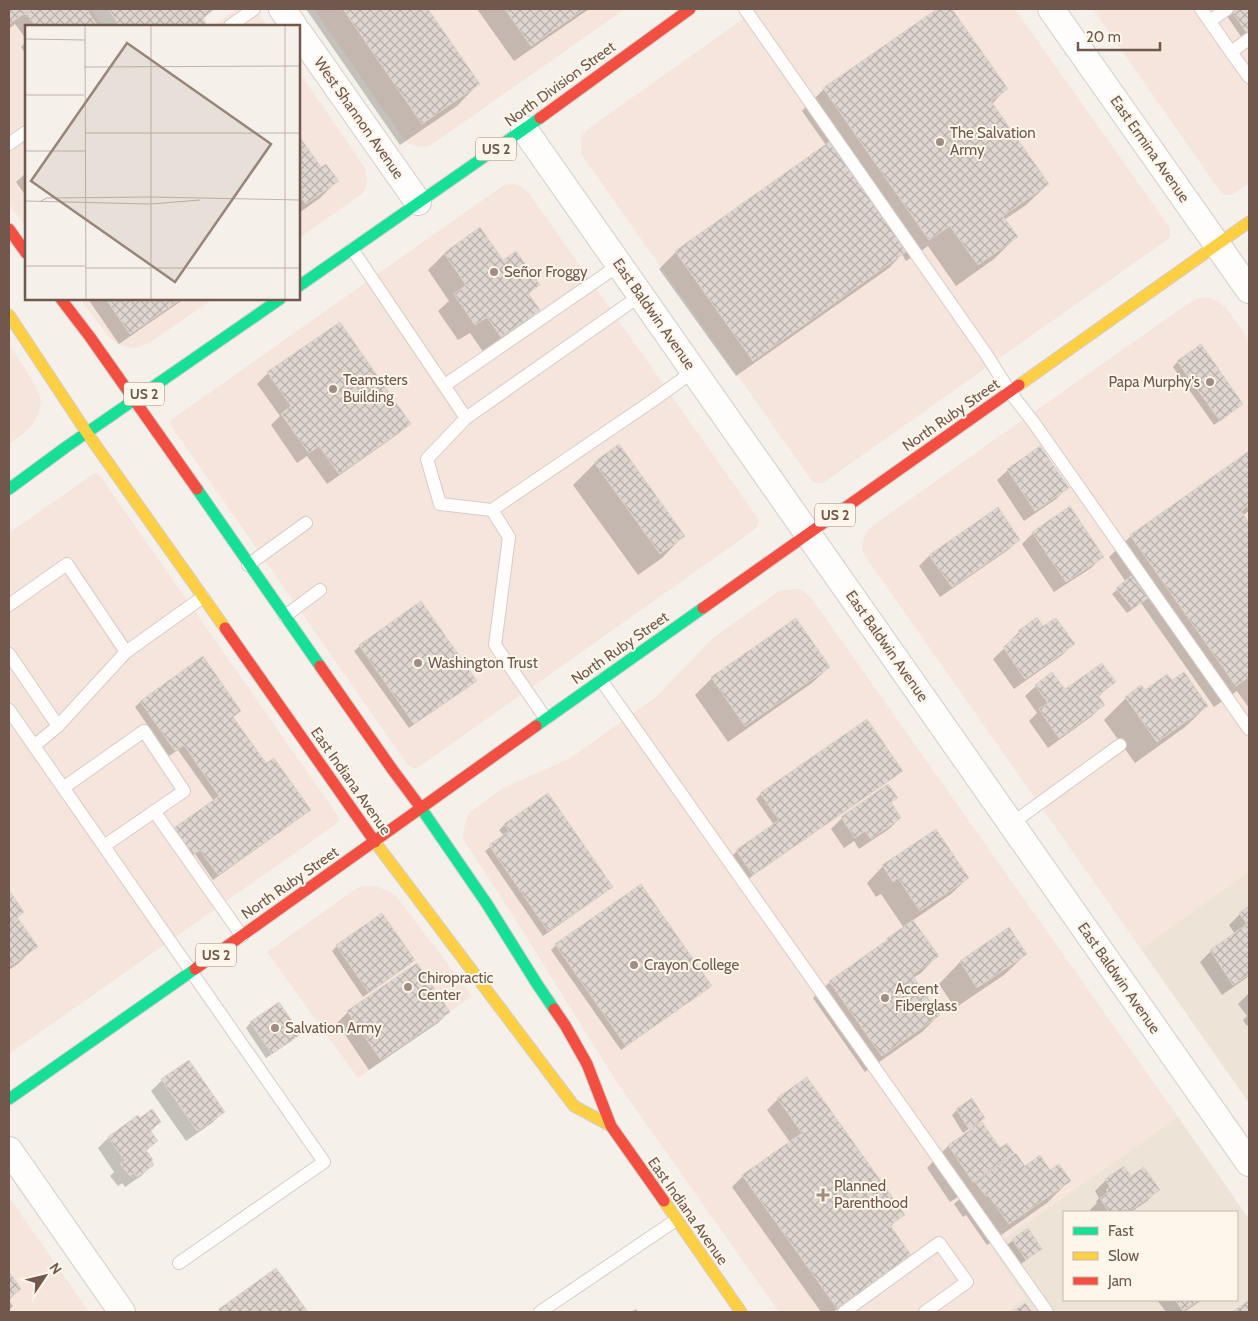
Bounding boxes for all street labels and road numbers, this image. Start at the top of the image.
street label: North Division Street [501,38,619,130]
street label: West Shannon Avenue [310,54,408,183]
street label: East Ermina Avenue [1107,92,1194,206]
road number: US 2 [476,138,516,160]
street label: East Baldwin Avenue [609,255,699,373]
street label: North Ruby Street [899,375,1003,455]
road number: US 2 [124,382,164,406]
road number: US 2 [815,504,855,526]
street label: East Baldwin Avenue [842,587,932,705]
street label: North Ruby Street [568,608,672,688]
street label: East Indiana Avenue [307,724,395,839]
street label: North Ruby Street [238,843,342,923]
street label: East Baldwin Avenue [1074,919,1164,1037]
road number: US 2 [196,944,236,966]
street label: East Indiana Avenue [644,1154,732,1269]

